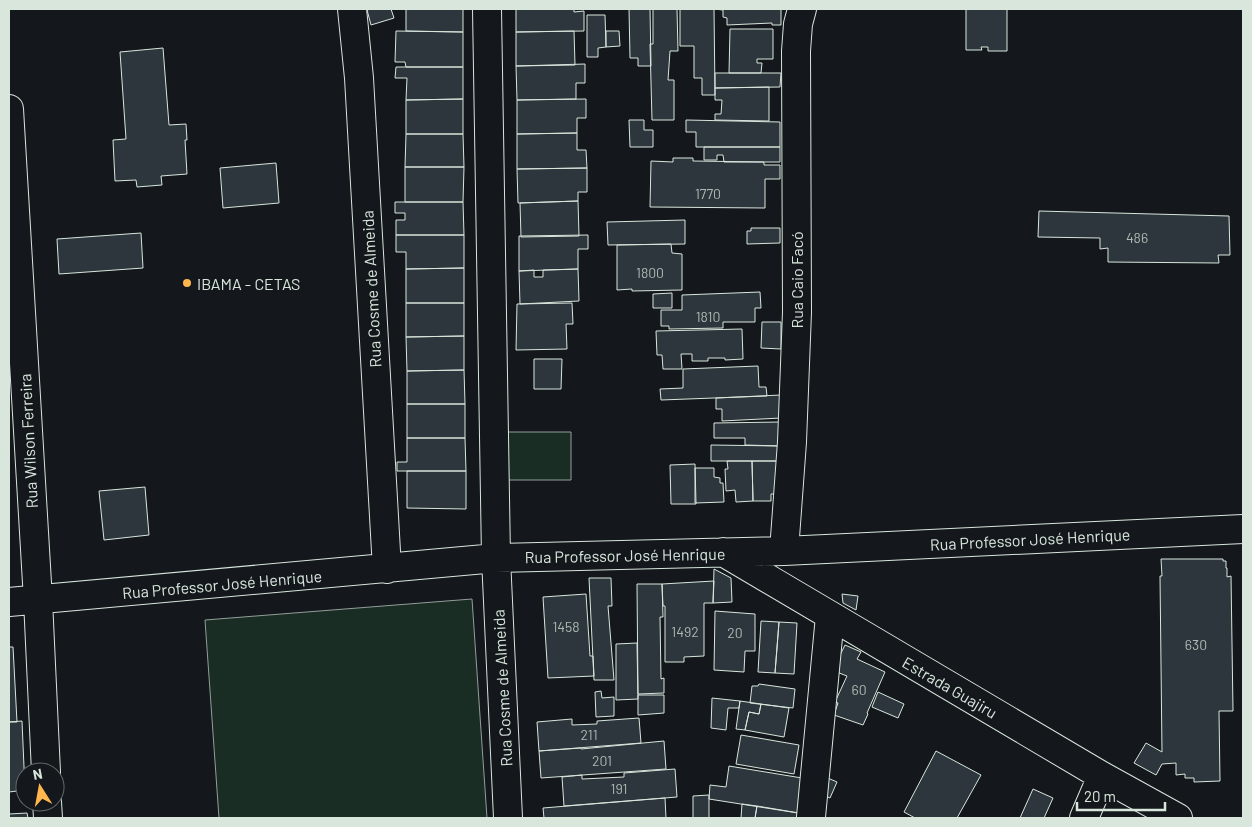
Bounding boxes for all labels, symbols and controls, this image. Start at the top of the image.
house number: 1770 [695,185,721,202]
street label: Rua Cosme de Almeida [357,210,385,368]
house number: 486 [1126,229,1148,246]
street label: Rua Caio Facó [787,231,806,329]
house number: 1800 [636,264,664,281]
place label: IBAMA - CETAS [197,274,300,293]
marker: IBAMA - CETAS [181,277,193,289]
house number: 1810 [696,308,720,325]
street label: Rua Wilson Ferreira [15,373,41,509]
street label: Rua Professor José Henrique [929,524,1131,554]
street label: Rua Professor José Henrique [525,544,725,566]
street label: Rua Professor José Henrique [121,566,323,602]
street label: Rua Cosme de Almeida [488,609,516,767]
house number: 1458 [552,618,580,635]
house number: 1492 [671,623,699,640]
house number: 20 [727,624,743,641]
house number: 630 [1185,636,1207,653]
street label: Estrada Guajiru [899,652,1001,722]
house number: 60 [851,681,867,698]
house number: 211 [580,726,598,743]
house number: 201 [592,752,612,769]
north arrow [15,762,65,812]
text: N [31,765,44,783]
house number: 191 [611,780,627,797]
scale bar [1077,780,1164,812]
text: 20 m [1084,787,1116,805]

